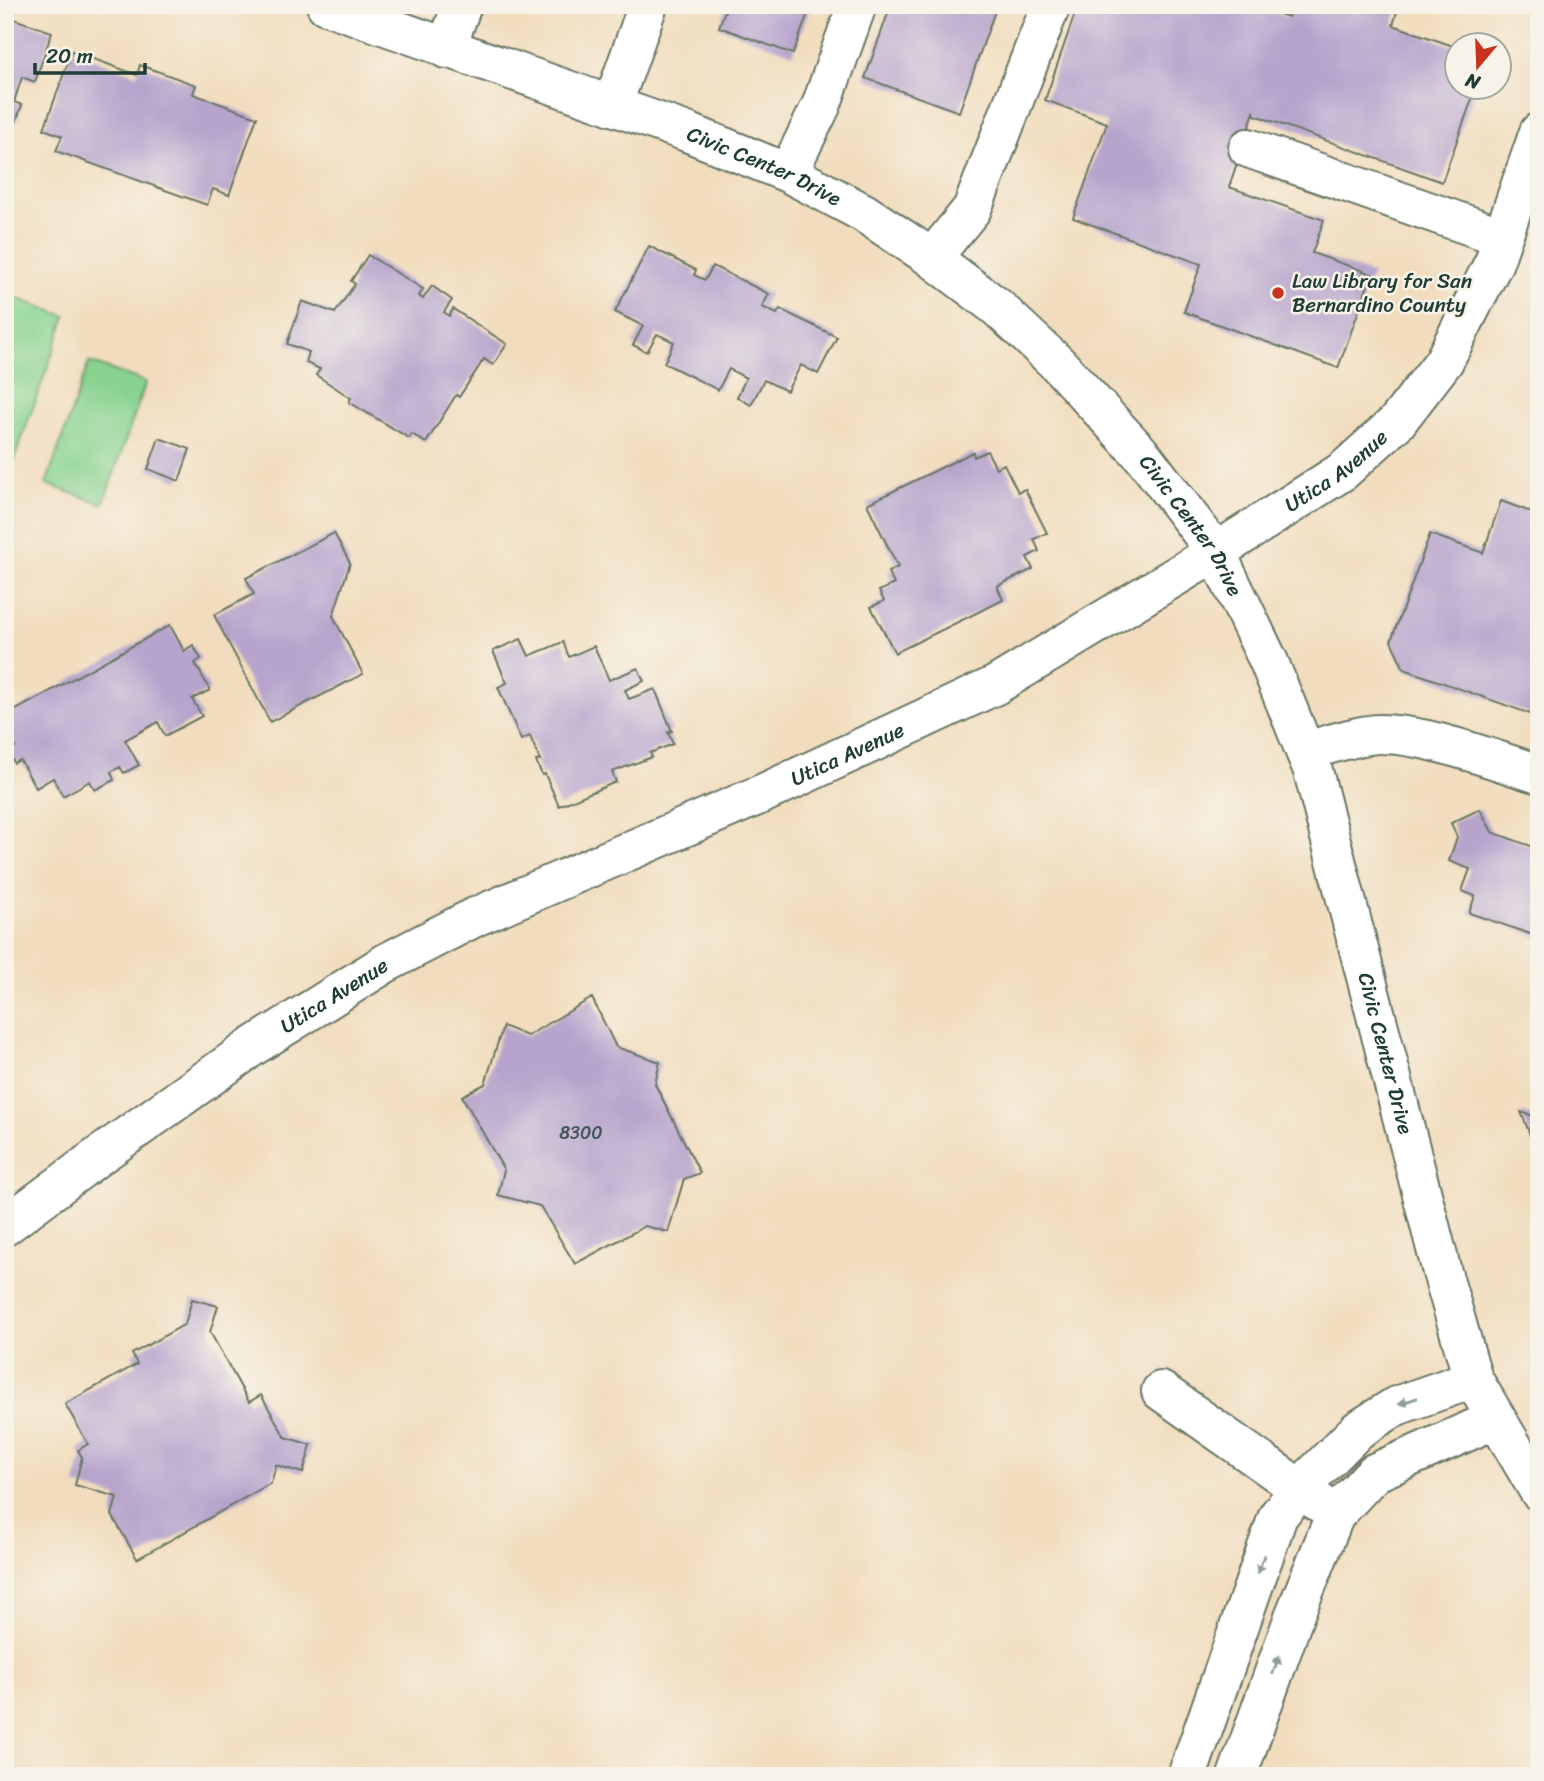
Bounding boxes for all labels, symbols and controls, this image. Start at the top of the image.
scale bar [35,32,145,76]
north arrow [1442,32,1512,102]
text: 20 m [46,37,93,75]
text: N [1460,64,1485,100]
street label: Civic Center Drive [681,115,848,217]
place label: Law Library for San Bernardino County [1292,262,1472,324]
marker: Law Library for San Bernardino County [1270,285,1286,301]
street label: Utica Avenue [1277,419,1397,523]
street label: Civic Center Drive [1129,446,1254,603]
street label: Utica Avenue [784,711,911,797]
street label: Utica Avenue [272,947,396,1044]
street label: Civic Center Drive [1347,968,1425,1138]
house number: 8300 [559,1117,603,1149]
one-way arrow [1398,1396,1419,1407]
one-way arrow [1255,1554,1266,1575]
one-way arrow [1271,1655,1282,1676]

